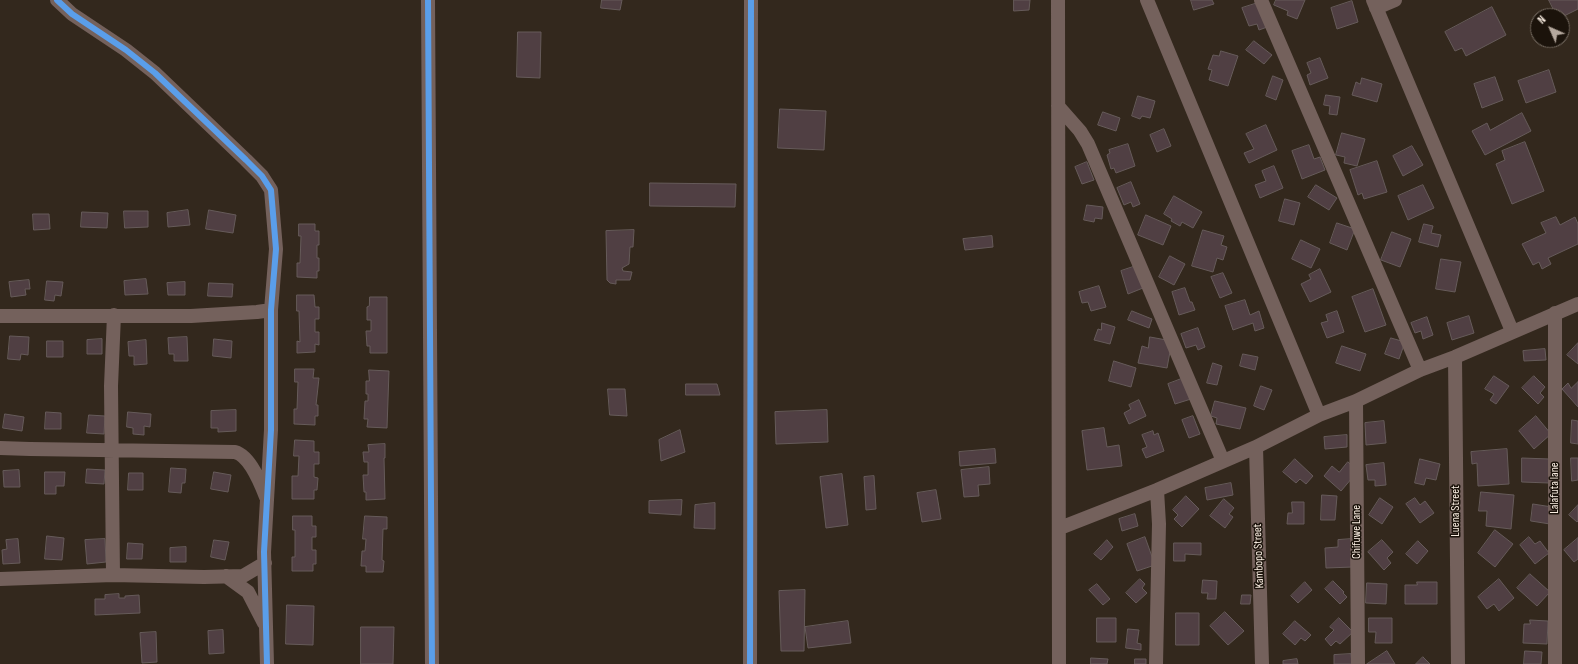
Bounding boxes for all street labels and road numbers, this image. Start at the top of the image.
street label: Lalafuta lane [1548,462,1562,514]
street label: Luena Street [1449,485,1463,537]
street label: Chifuwe Lane [1350,505,1364,559]
street label: Kambopo Street [1251,523,1267,589]

